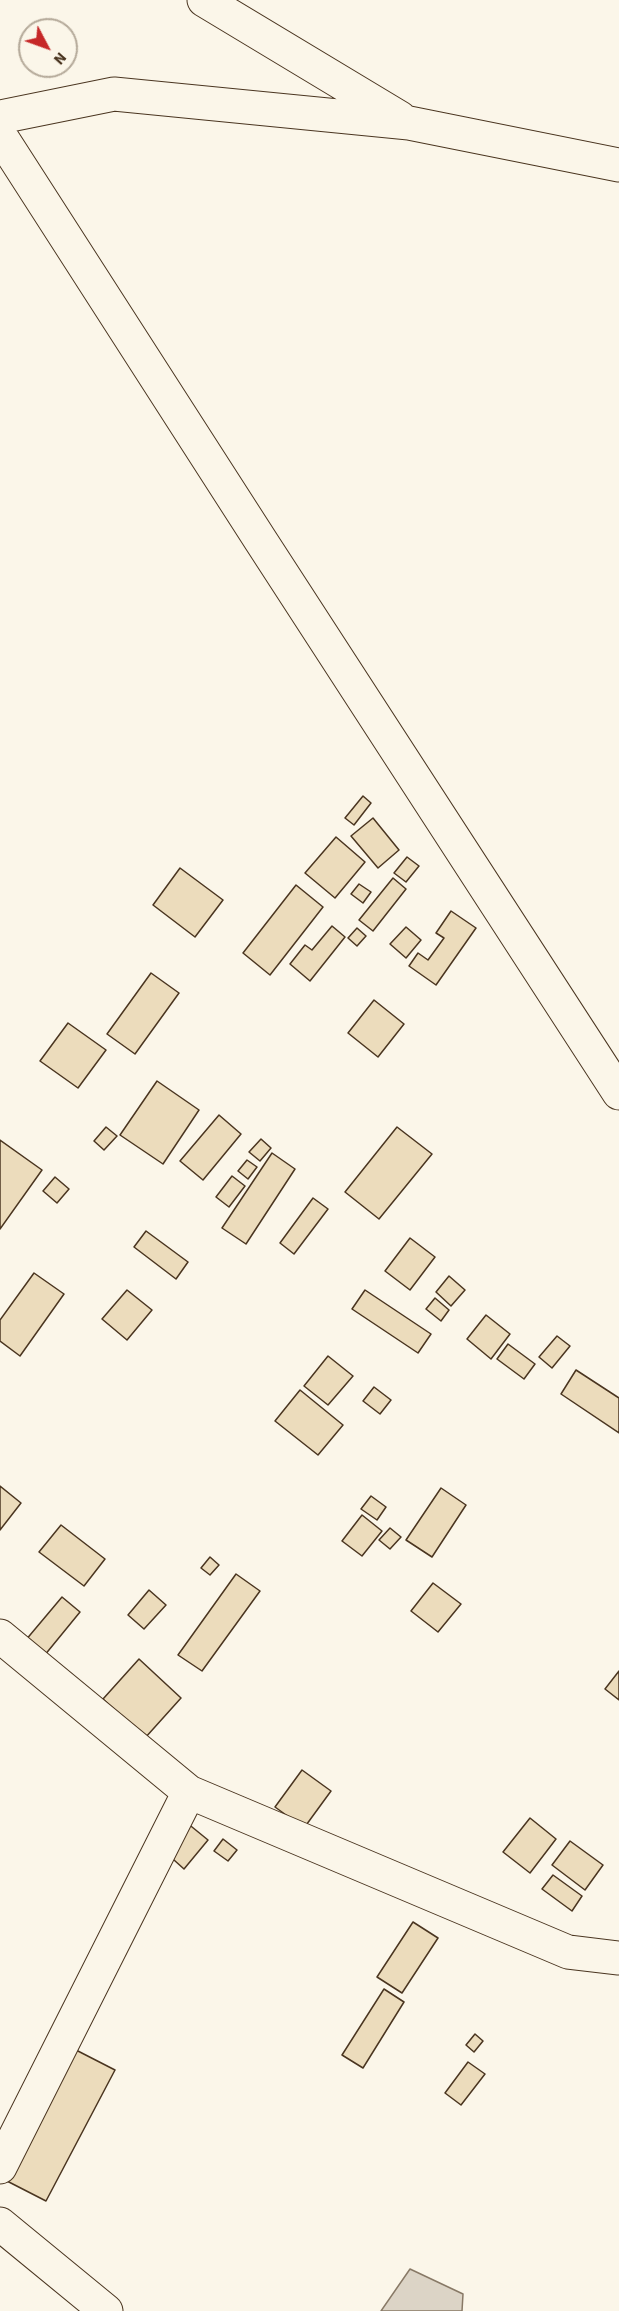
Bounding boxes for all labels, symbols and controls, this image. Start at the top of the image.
north arrow [18,18,78,78]
text: N [48,47,72,70]

